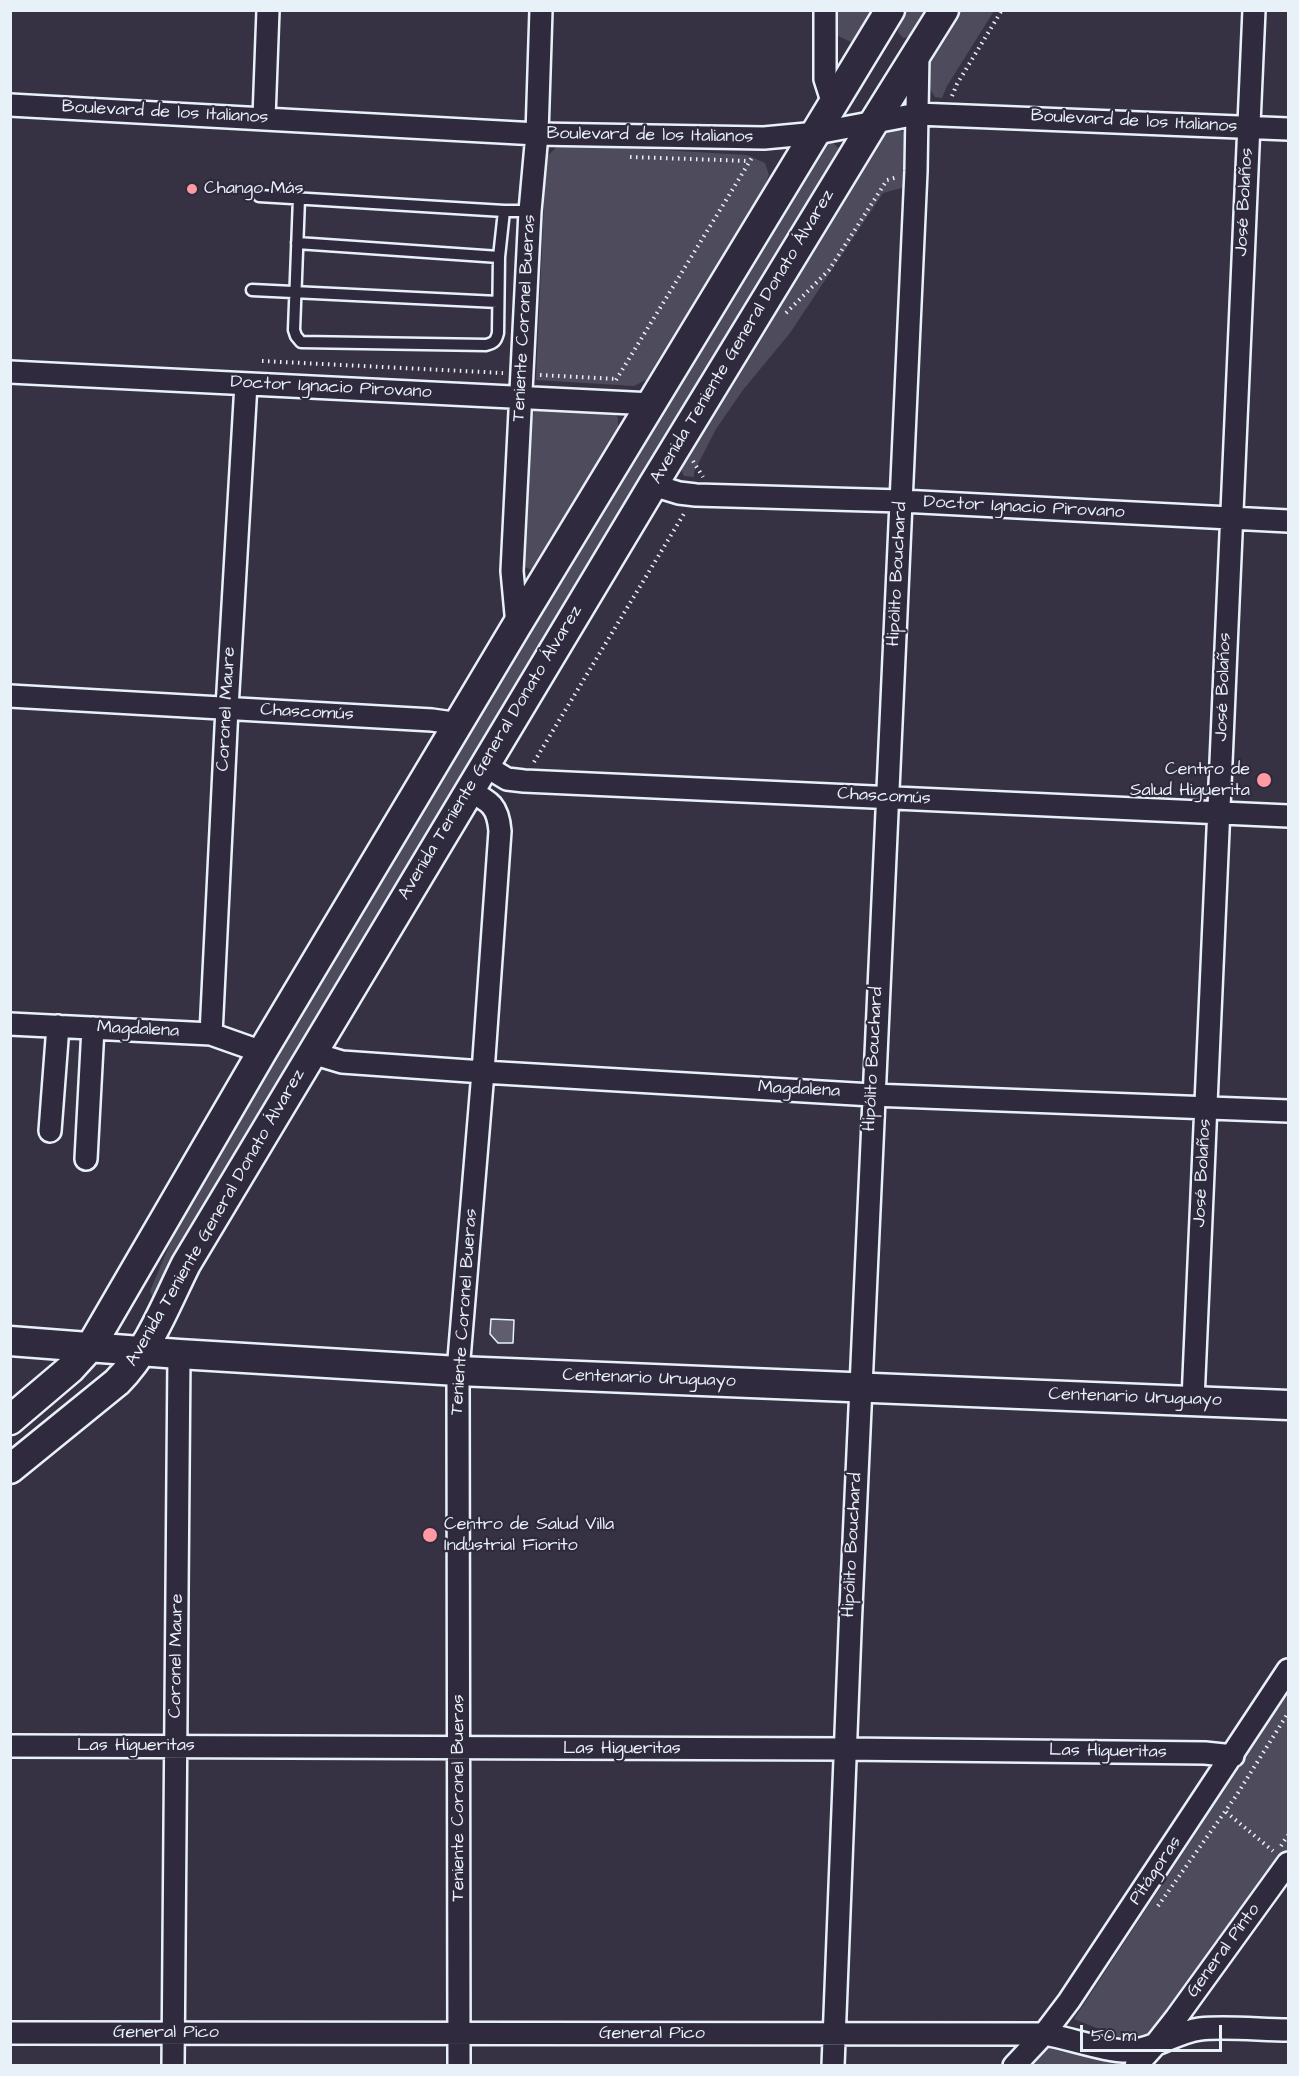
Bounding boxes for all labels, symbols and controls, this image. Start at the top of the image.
street label: Boulevard de los Italianos [61,97,269,129]
street label: Boulevard de los Italianos [1030,106,1238,138]
street label: Boulevard de los Italianos [546,123,754,149]
street label: José Bolaños [1231,147,1259,257]
place label: Chango Más [204,178,304,200]
marker: Chango Más [185,182,199,196]
street label: Avenida Teniente General Donato Álvarez [646,186,840,488]
street label: Teniente Coronel Bueras [509,214,541,422]
street label: Doctor Ignacio Pirovano [230,372,432,404]
street label: Doctor Ignacio Pirovano [923,492,1125,524]
street label: Hipólito Bouchard [883,501,913,647]
street label: Avenida Teniente General Donato Álvarez [394,602,588,904]
street label: José Bolaños [1211,632,1237,742]
street label: Coronel Maure [213,646,241,772]
street label: Chascomús [260,700,354,726]
place label: Centro de Salud Higuerita [1130,759,1250,802]
marker: Centro de Salud Higuerita [1255,771,1273,789]
street label: Chascomús [837,784,931,810]
street label: Hipólito Bouchard [859,986,889,1132]
street label: Magdalena [96,1017,180,1043]
street label: Avenida Teniente General Donato Álvarez [122,1066,310,1370]
street label: Magdalena [757,1077,841,1103]
street label: José Bolaños [1189,1118,1217,1228]
street label: Teniente Coronel Bueras [447,1208,483,1416]
street label: Centenario Uruguayo [562,1365,736,1393]
street label: Centenario Uruguayo [1048,1384,1222,1412]
street label: Hipólito Bouchard [838,1472,868,1618]
place label: Centro de Salud Villa Industrial Fiorito [444,1514,614,1556]
marker: Centro de Salud Villa Industrial Fiorito [421,1526,439,1544]
street label: Coronel Maure [165,1594,189,1718]
street label: Teniente Coronel Bueras [448,1694,470,1902]
street label: Las Higueritas [77,1735,195,1757]
street label: Las Higueritas [563,1738,681,1760]
street label: Las Higueritas [1049,1740,1167,1764]
street label: Pitágoras [1125,1833,1187,1909]
street label: General Pinto [1183,1900,1265,2002]
scale bar [1083,2013,1226,2051]
street label: General Pico [113,2022,219,2044]
street label: General Pico [599,2023,705,2045]
text: 50 m [1091,2023,1136,2048]

